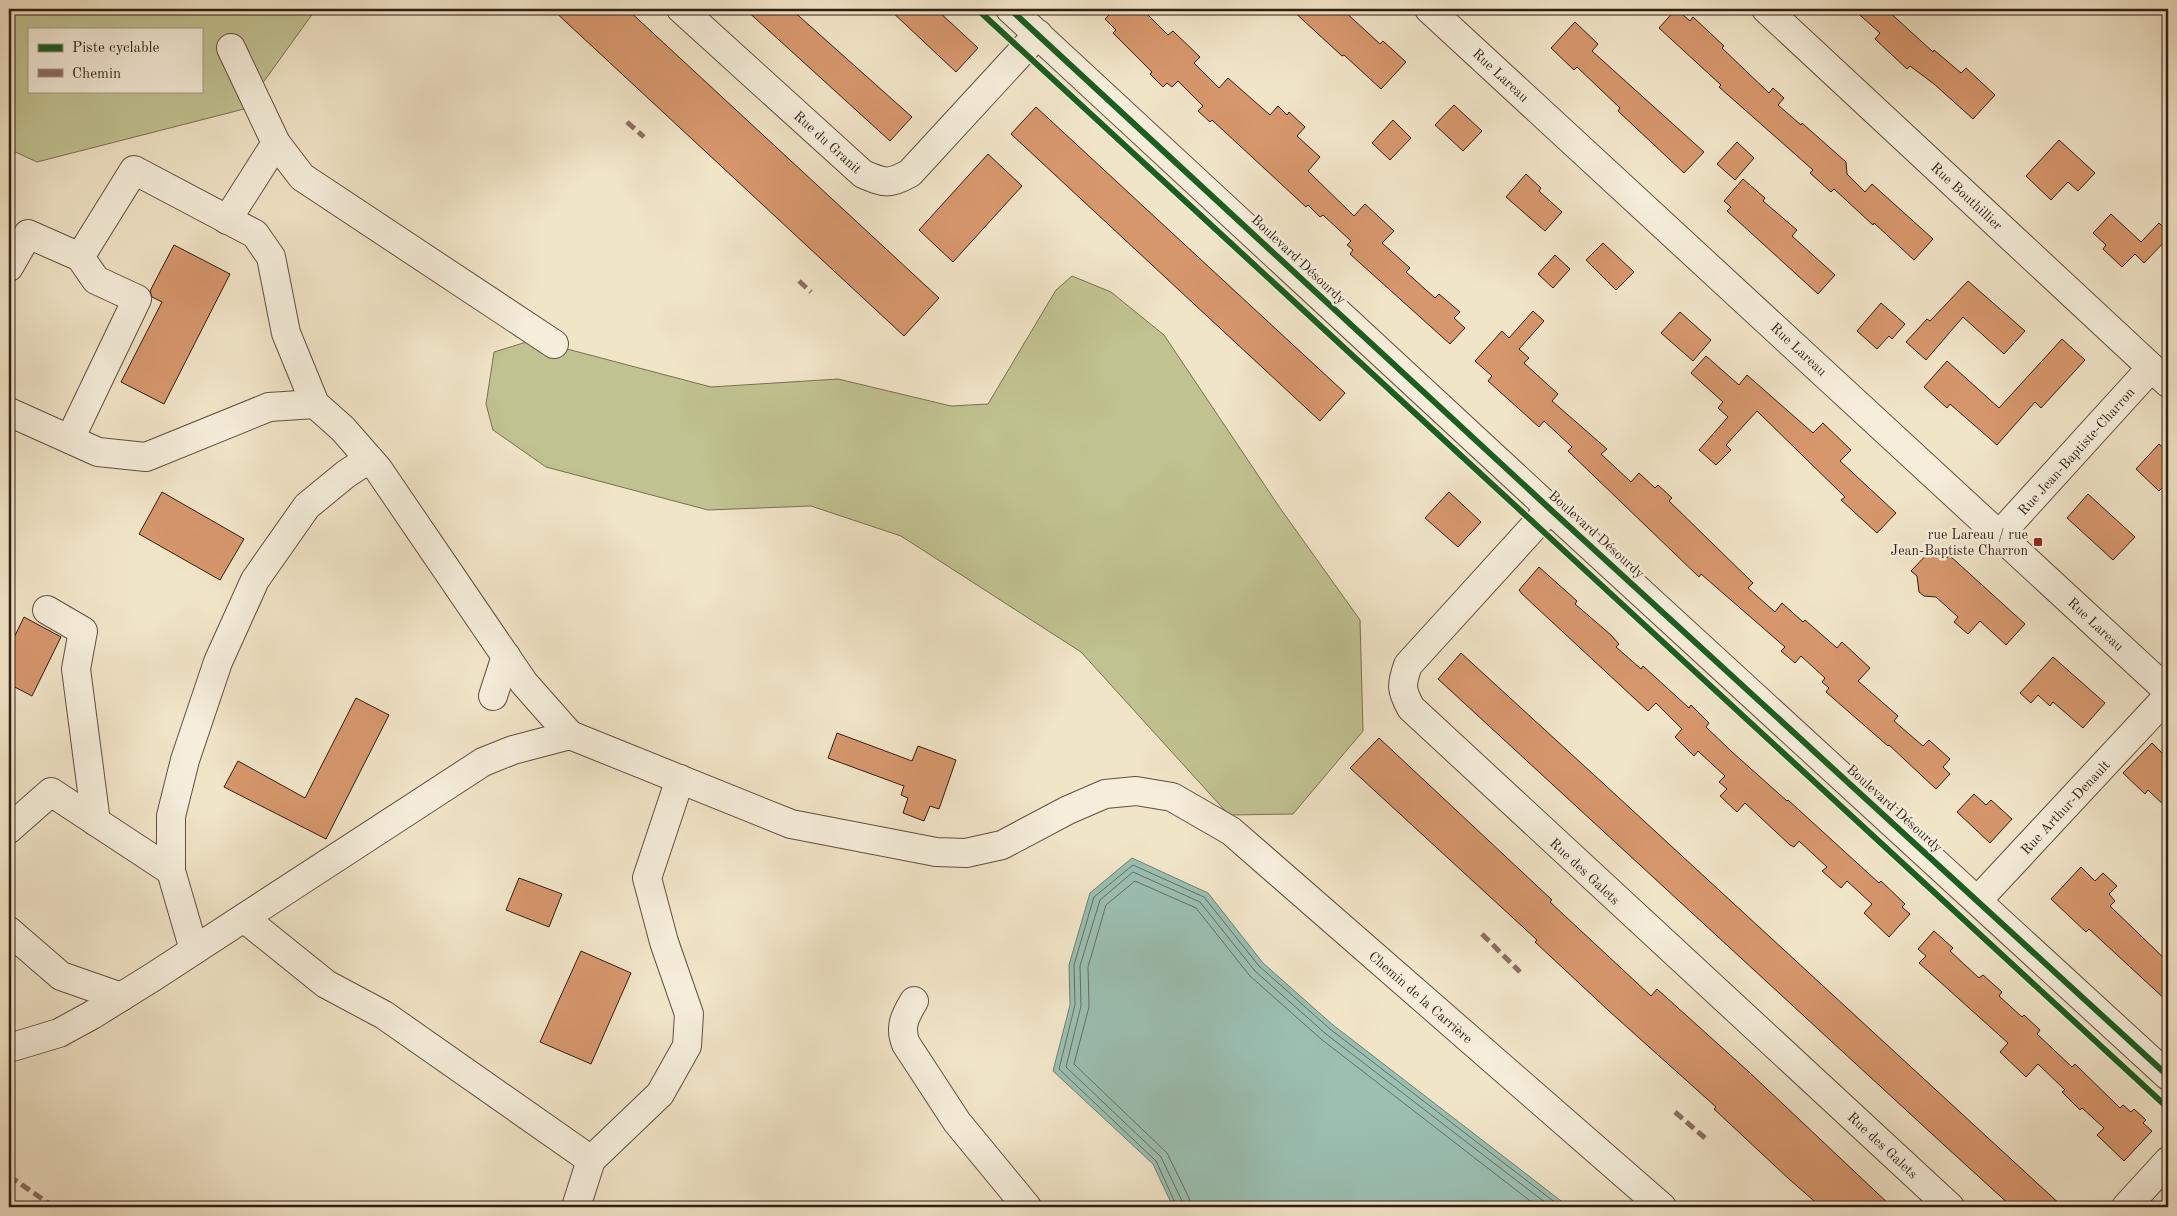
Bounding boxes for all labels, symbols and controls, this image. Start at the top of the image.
legend [28,28,202,92]
text: Piste cyclable [72,41,160,56]
street label: Rue Lareau [1470,46,1531,105]
text: Chemin [72,67,121,82]
street label: Rue du Granit [791,109,864,177]
street label: Rue Bouthillier [1928,160,2005,233]
street label: Boulevard Désourdy [1248,213,1349,307]
street label: Rue Lareau [1768,320,1829,379]
street label: Rue Jean-Baptiste-Charron [2016,385,2138,518]
street label: Boulevard Désourdy [1546,488,1647,582]
place label: rue Lareau / rue Jean-Baptiste Charron [1891,528,2028,558]
marker: rue Lareau / rue Jean-Baptiste Charron [2032,536,2044,548]
street label: Rue Lareau [2065,595,2126,654]
street label: Rue Arthur-Denault [2019,758,2113,858]
street label: Boulevard Désourdy [1844,762,1945,856]
street label: Rue des Galets [1547,836,1622,907]
street label: Chemin de la Carrière [1366,949,1475,1046]
street label: Rue des Galets [1845,1110,1920,1181]

